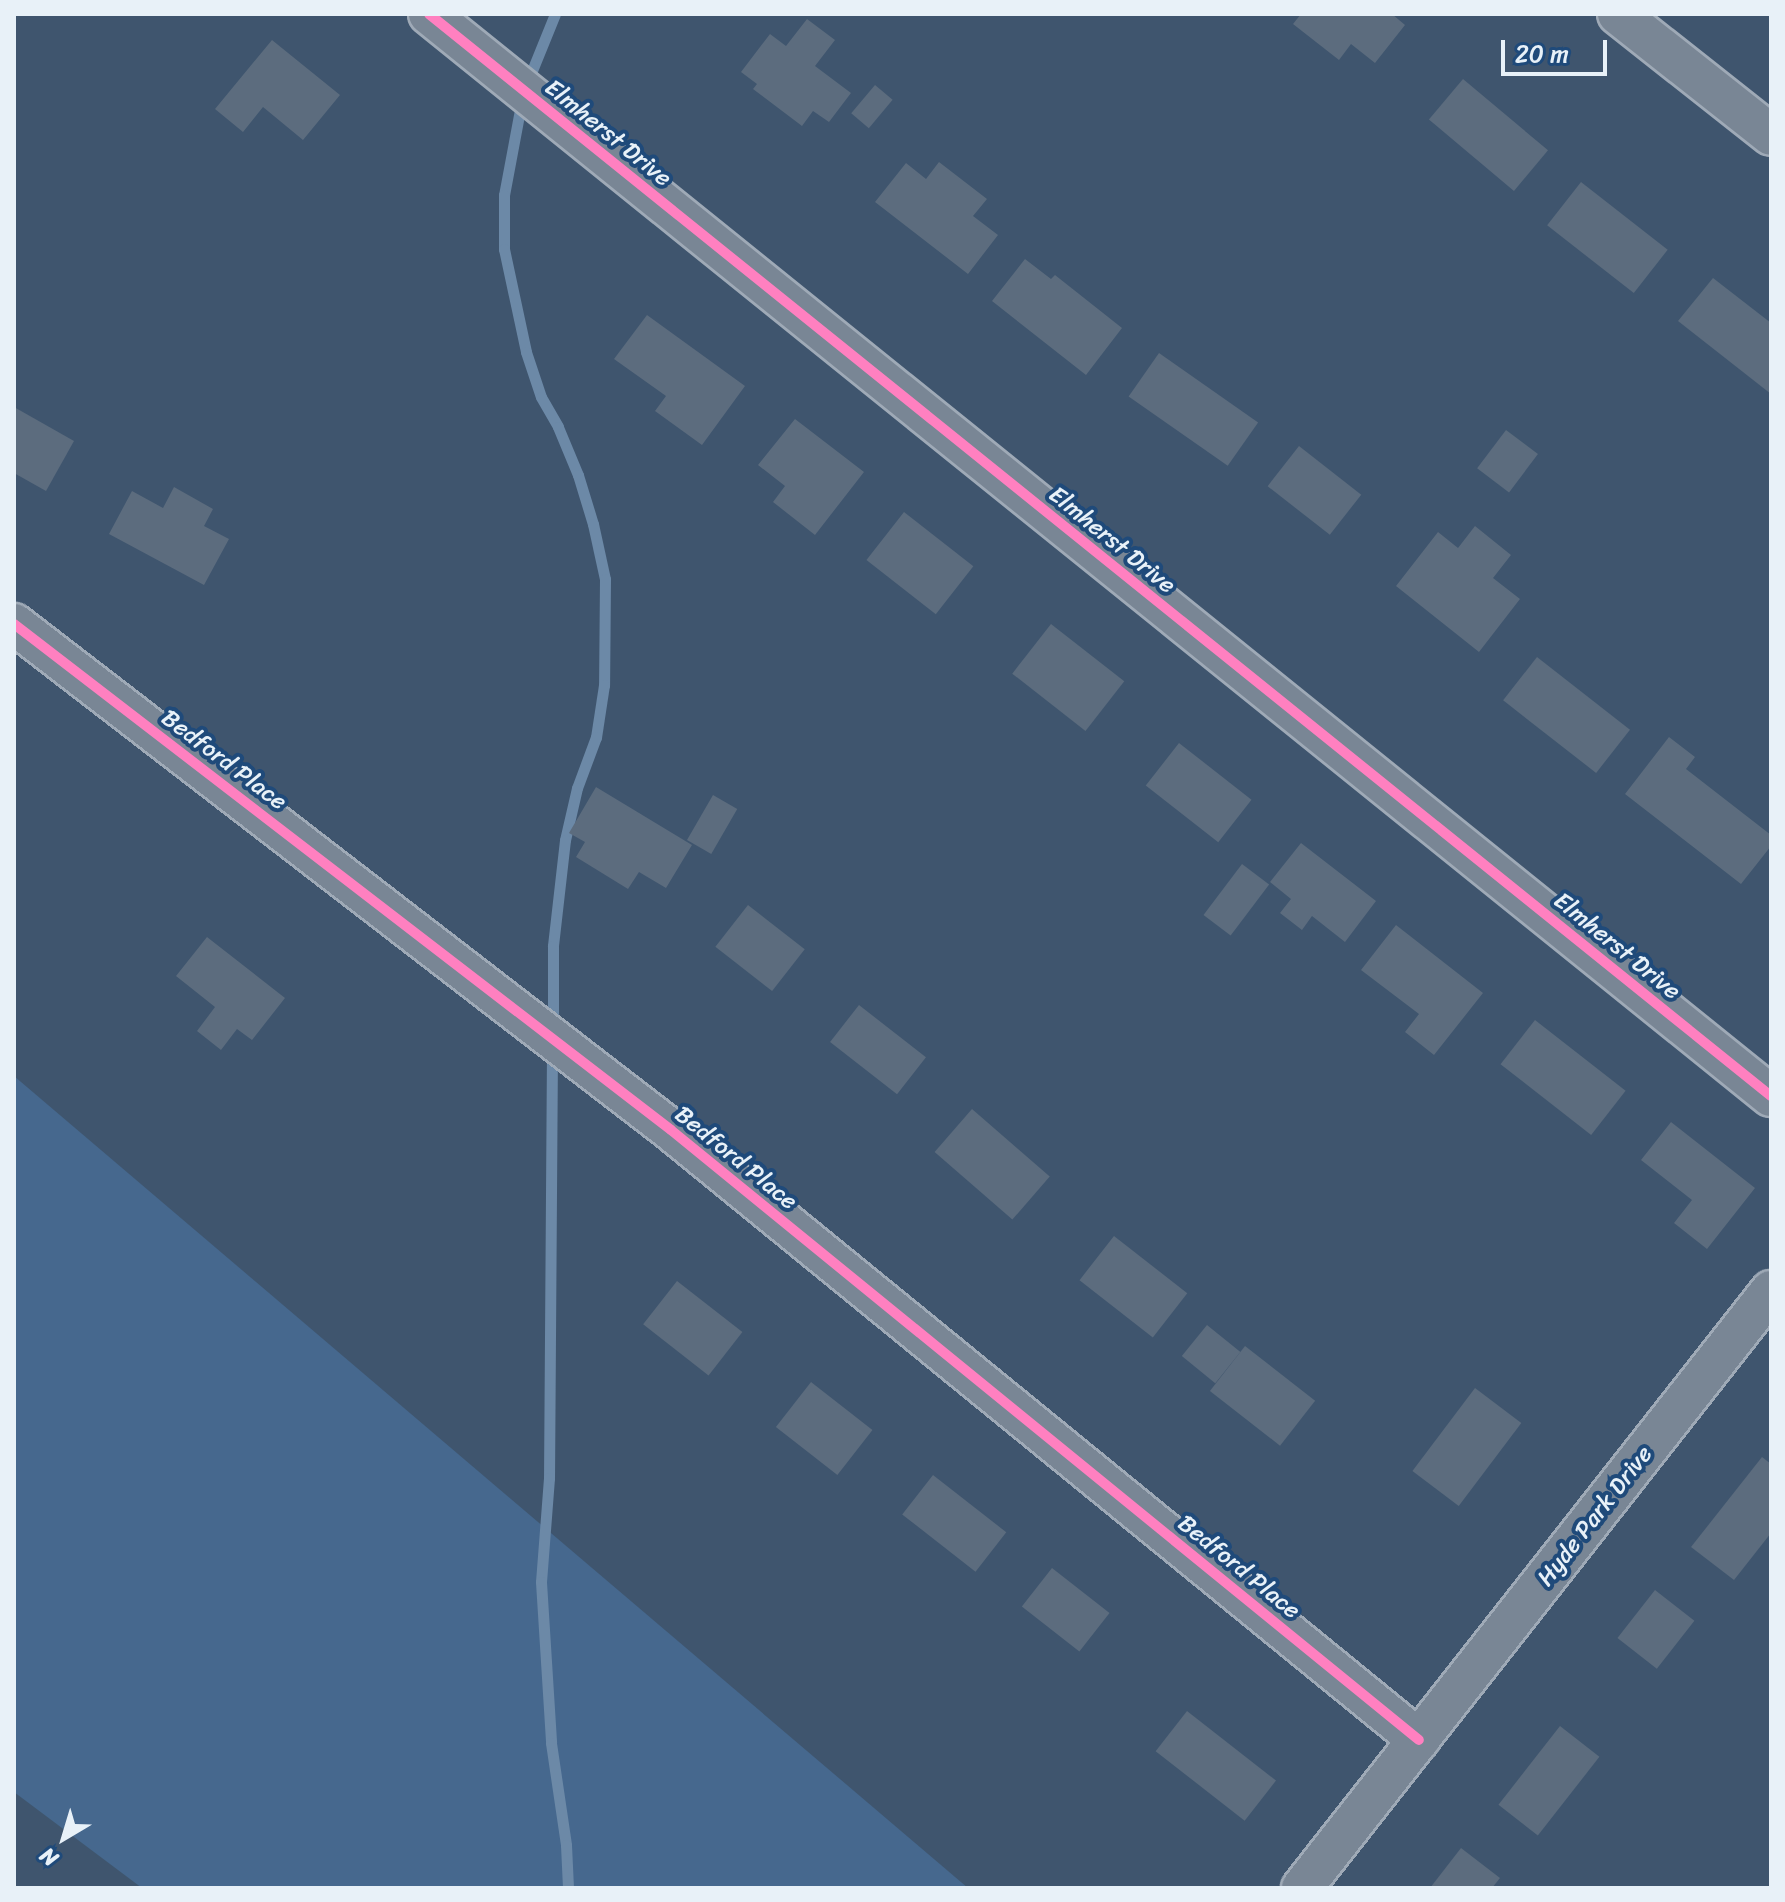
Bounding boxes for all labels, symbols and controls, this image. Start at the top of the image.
scale bar [1505,24,1611,74]
text: 20 m [1515,33,1569,75]
street label: Elmherst Drive [539,73,677,193]
street label: Elmherst Drive [1043,480,1181,600]
street label: Bedford Place [156,704,292,816]
street label: Elmherst Drive [1548,886,1686,1006]
street label: Bedford Place [669,1100,803,1216]
street label: Hyde Park Drive [1531,1440,1659,1592]
street label: Bedford Place [1172,1509,1306,1625]
north arrow [24,1798,104,1878]
text: N [31,1837,67,1877]

